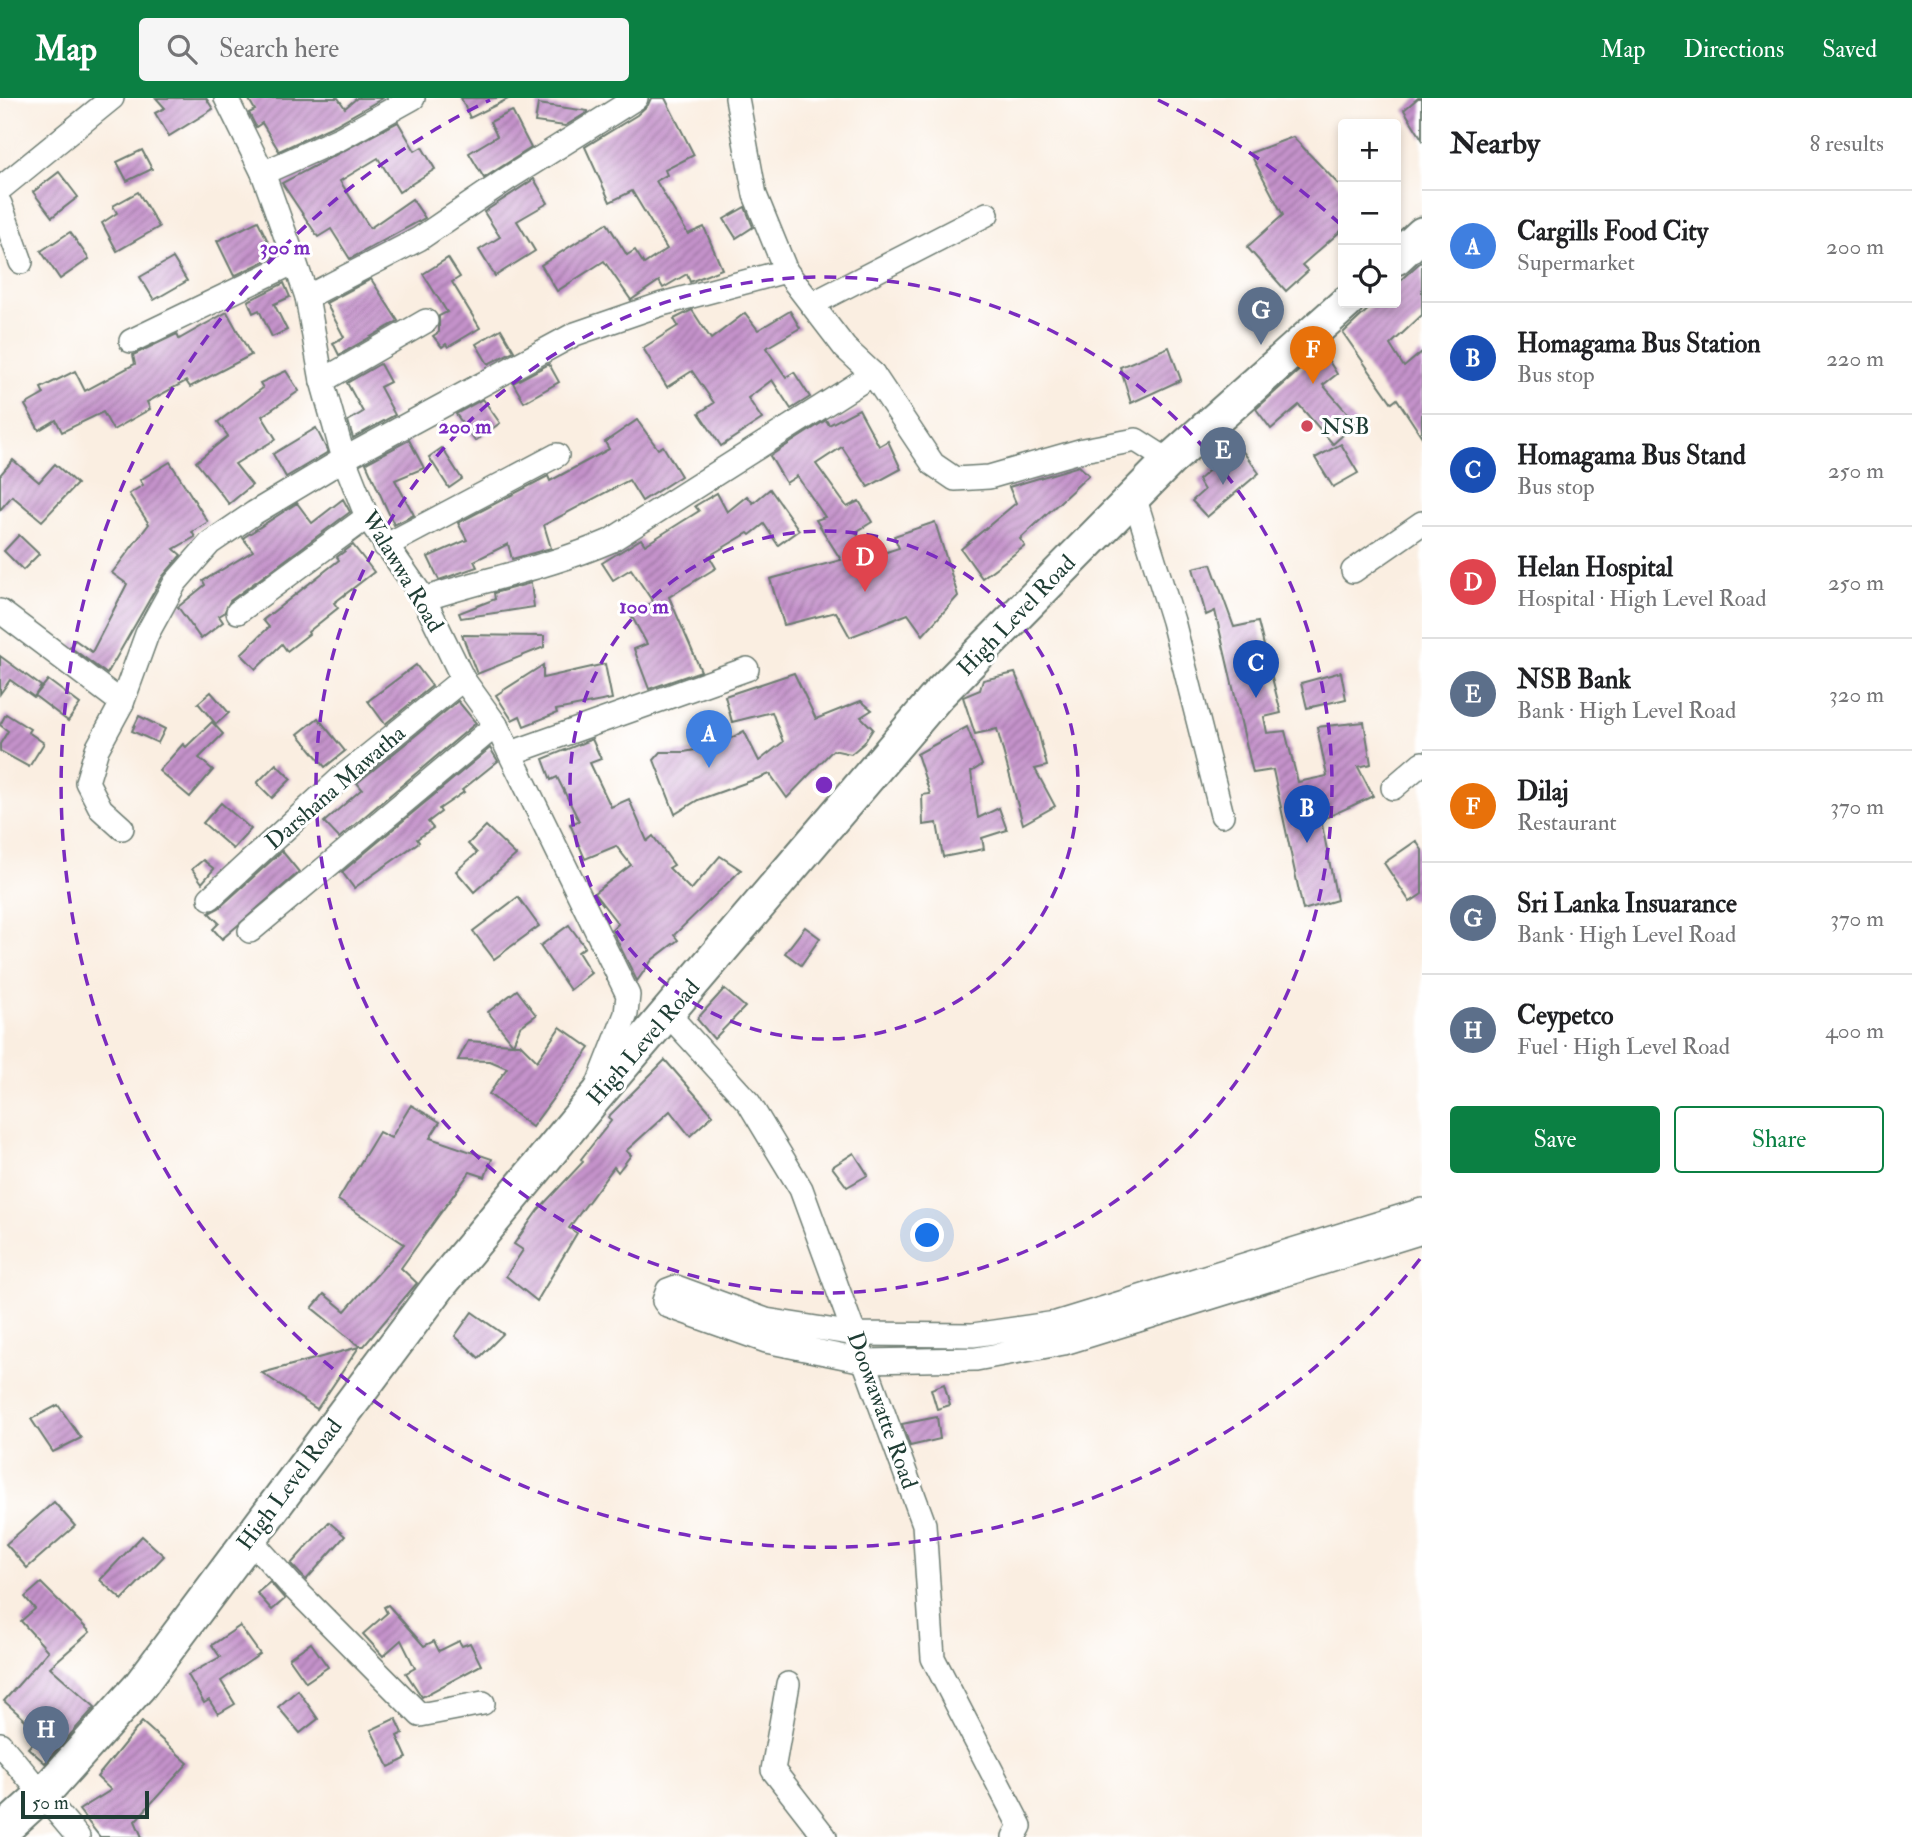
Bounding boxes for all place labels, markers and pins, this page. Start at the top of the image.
pin: G [1238,287,1284,345]
pin: F [1290,326,1336,384]
place label: NSB [1321,412,1369,441]
marker: NSB [1299,418,1315,434]
pin: E [1200,427,1246,485]
pin: D [842,534,888,592]
pin: C [1233,640,1279,698]
pin: A [686,710,732,768]
centre of rings [812,773,836,797]
pin: B [1284,785,1330,843]
pin: H [23,1706,69,1764]

